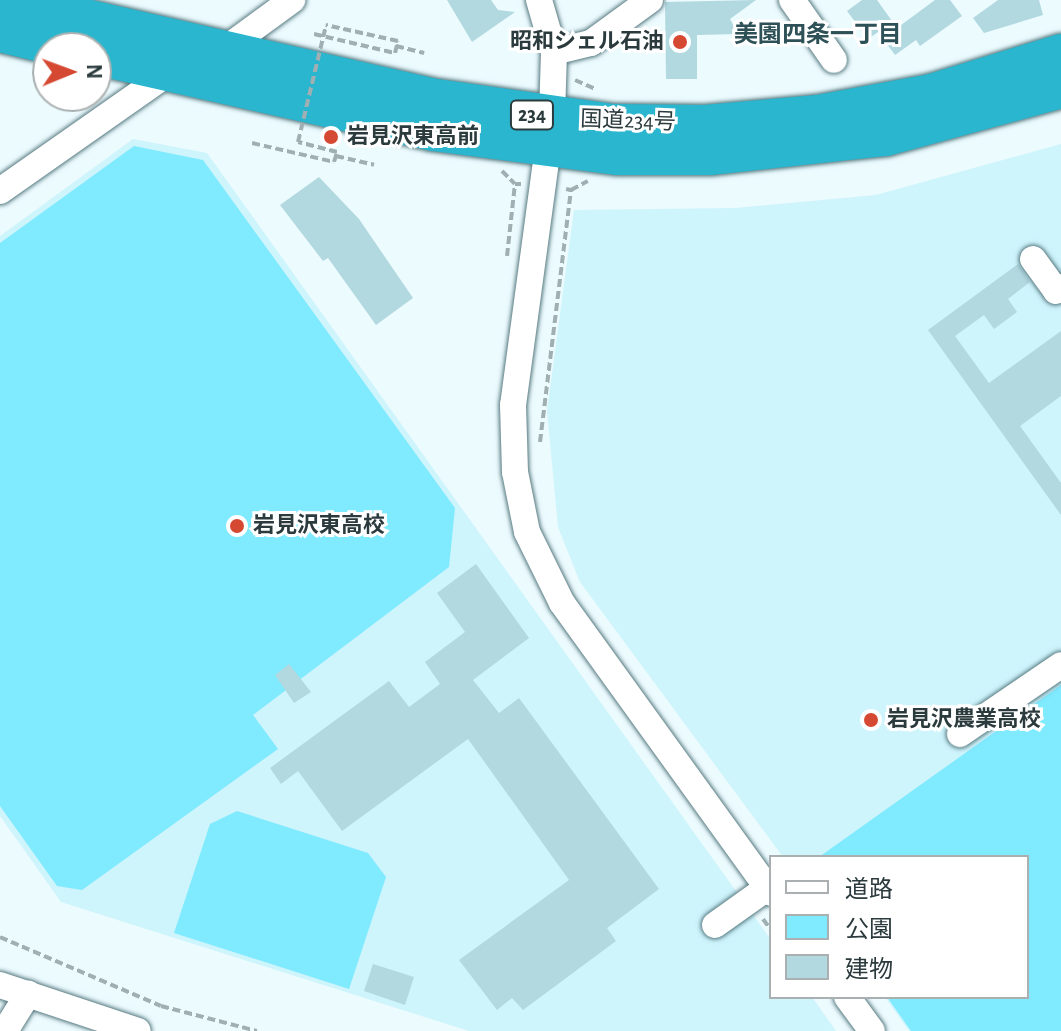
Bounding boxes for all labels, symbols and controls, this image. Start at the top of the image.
district label: 美園四条一丁目 [734,22,902,50]
place label: 昭和シェル石油 [510,29,664,55]
north arrow [32,32,112,112]
marker: 昭和シェル石油 [671,33,689,51]
text: N [83,64,105,79]
road number: 234 [508,99,556,131]
street label: 国道234号 [580,106,676,136]
place label: 岩見沢東高前 [347,124,479,150]
marker: 岩見沢東高前 [322,128,340,146]
place label: 岩見沢東高校 [253,513,385,539]
marker: 岩見沢東高校 [228,517,246,535]
place label: 岩見沢農業高校 [887,707,1041,733]
marker: 岩見沢農業高校 [862,711,880,729]
legend [769,855,1029,999]
text: 道路 [845,878,893,902]
text: 公園 [845,918,893,942]
text: 建物 [845,958,893,982]

